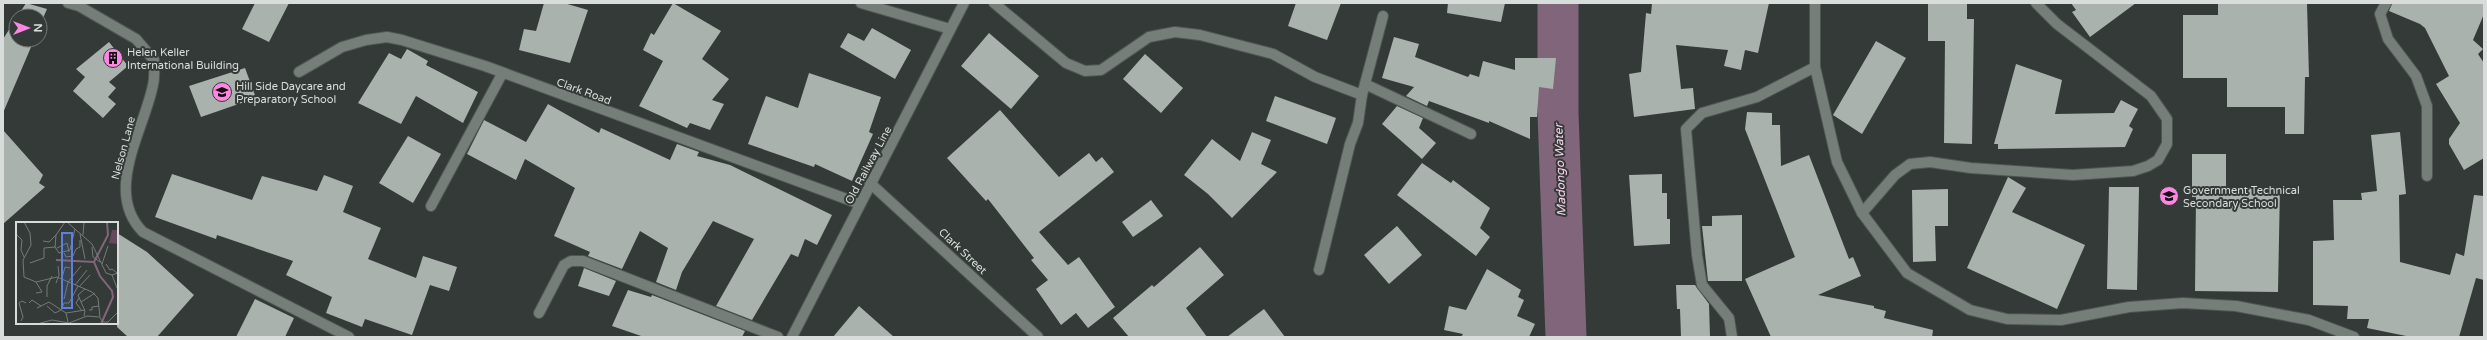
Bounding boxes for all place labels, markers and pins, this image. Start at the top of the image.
place label: Helen Keller International Building [127,46,239,72]
building icon: Helen Keller International Building [102,47,124,69]
place label: Hill Side Daycare and Preparatory School [236,80,346,106]
school or university icon: Hill Side Daycare and Preparatory School [211,81,233,103]
place label: Government Technical Secondary School [2183,184,2300,210]
school or university icon: Government Technical Secondary School [2158,185,2180,207]

